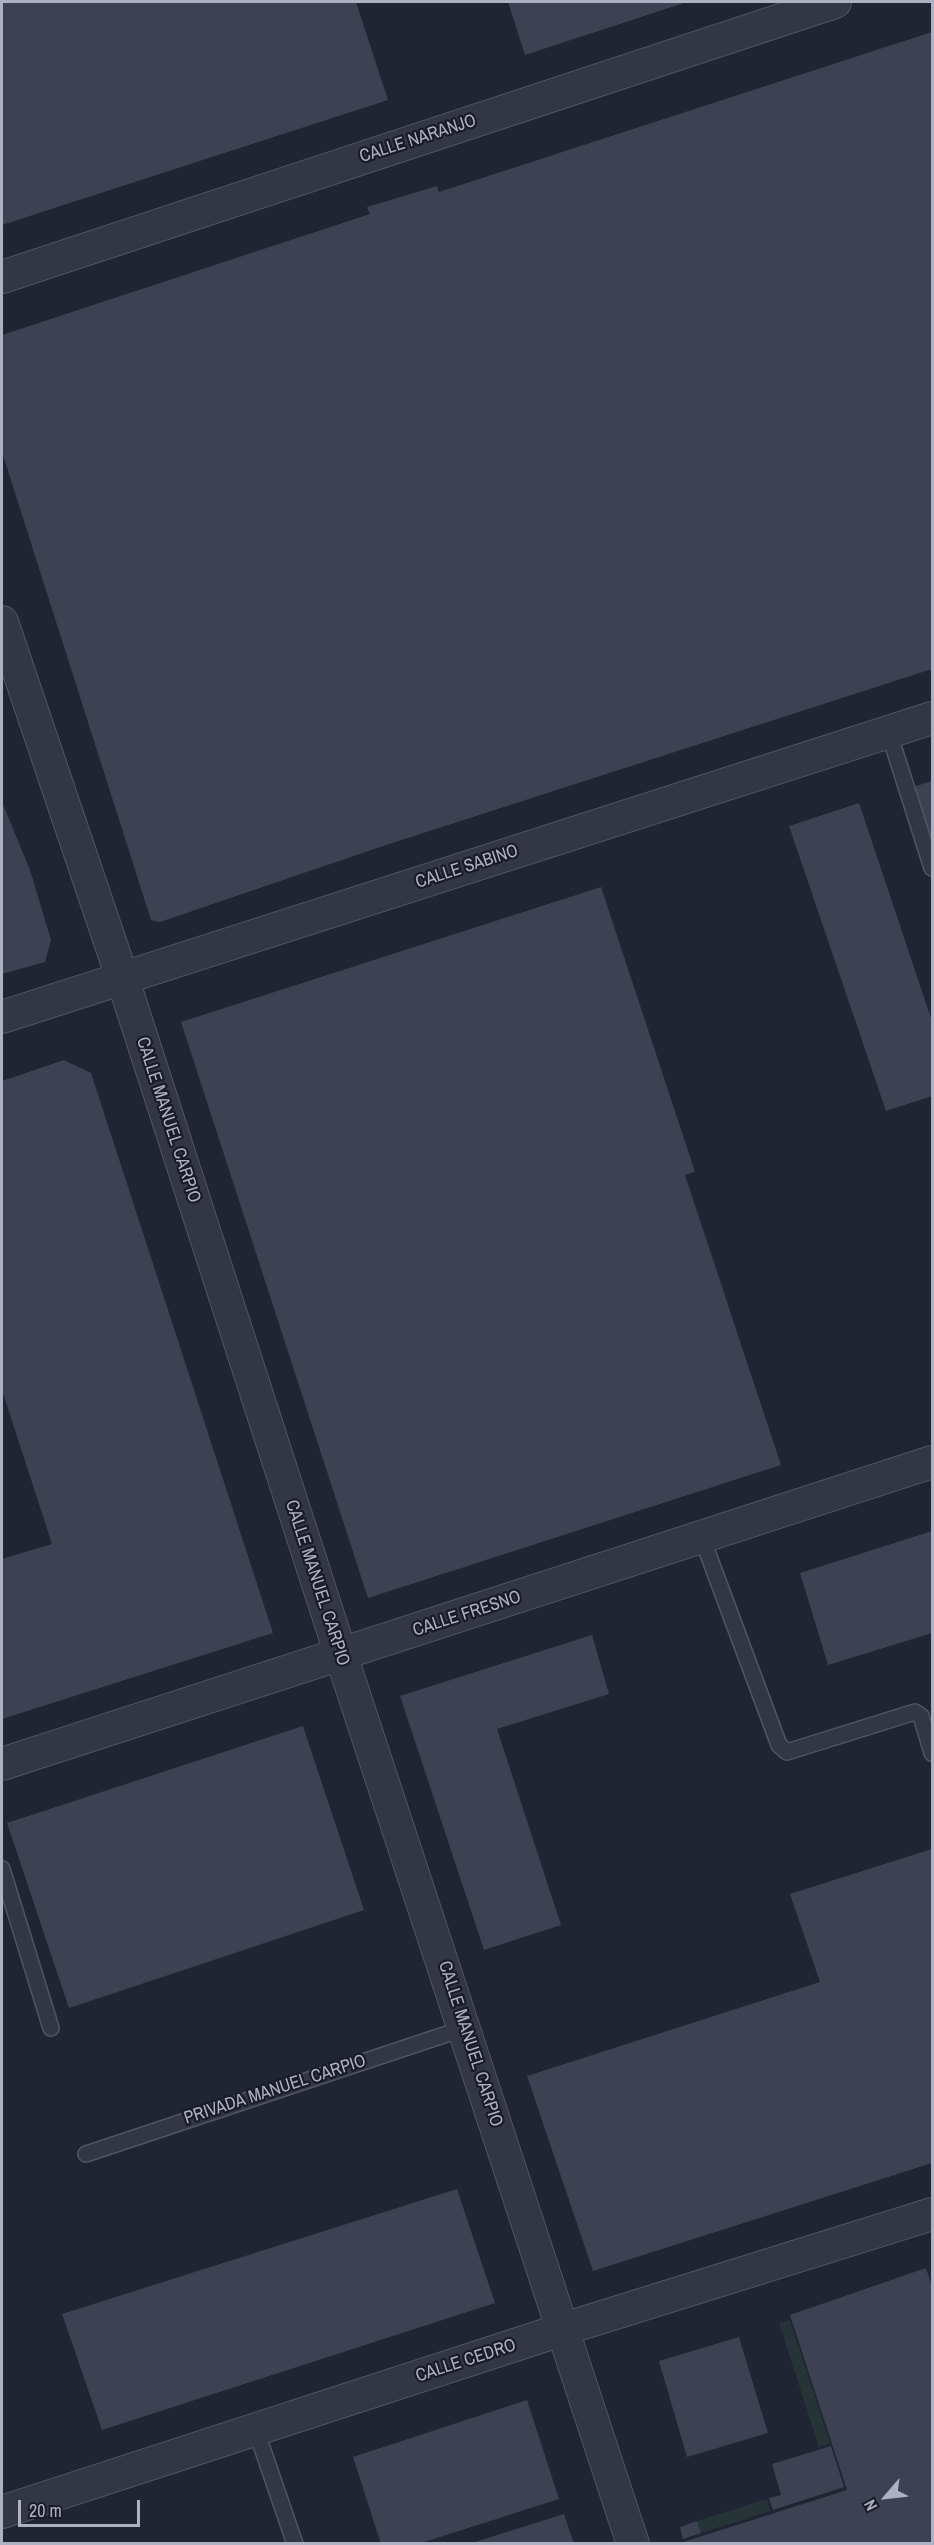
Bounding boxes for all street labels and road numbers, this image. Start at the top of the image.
street label: CALLE NARANJO [357,110,479,168]
street label: CALLE SABINO [413,840,521,894]
street label: CALLE MANUEL CARPIO [131,1034,205,1206]
street label: CALLE MANUEL CARPIO [280,1497,354,1669]
street label: CALLE FRESNO [410,1586,524,1642]
street label: CALLE MANUEL CARPIO [433,1958,507,2130]
street label: PRIVADA MANUEL CARPIO [181,2050,369,2130]
street label: CALLE CEDRO [413,2335,519,2387]

